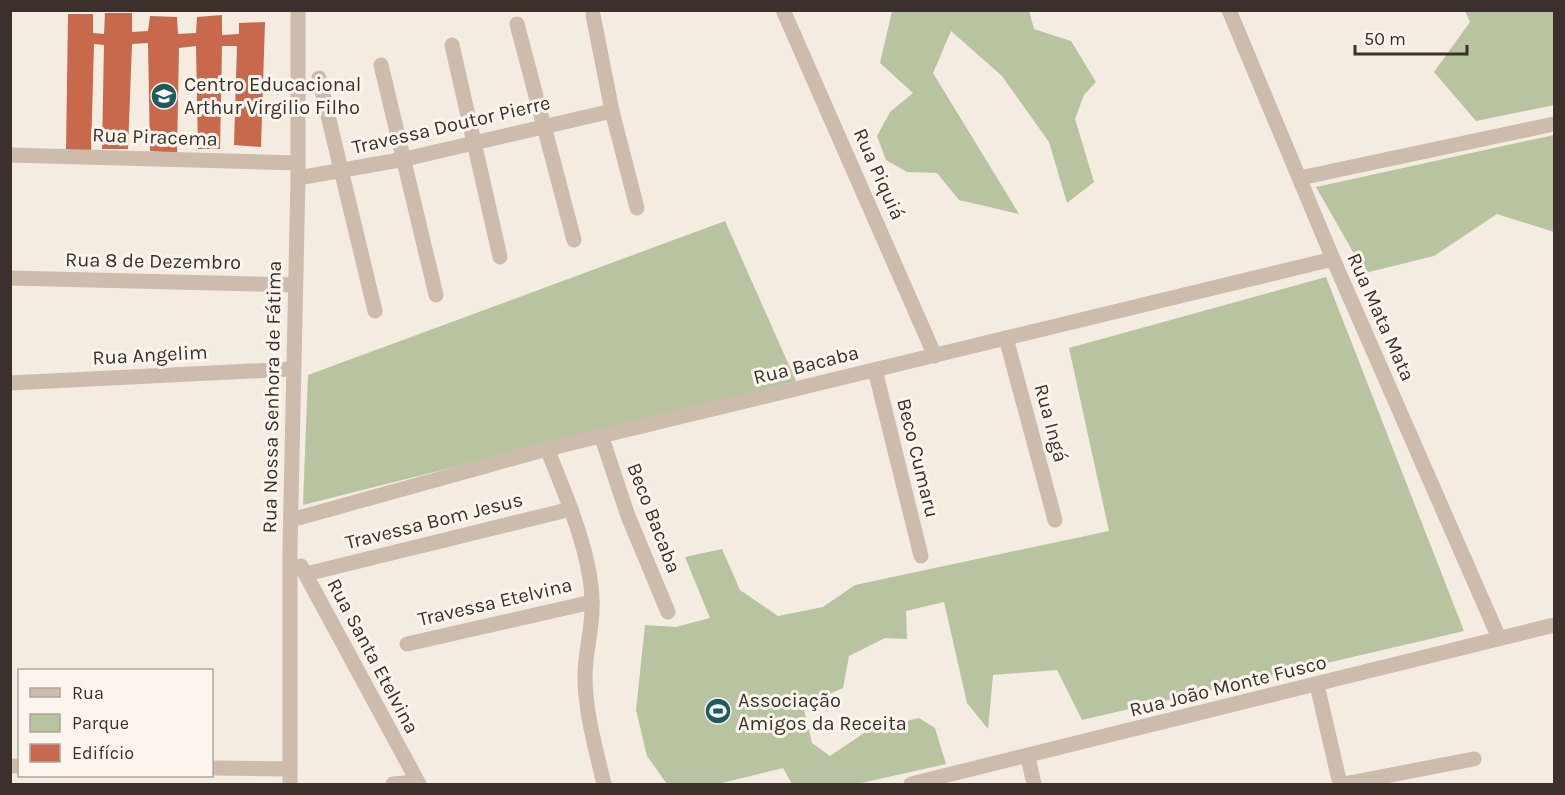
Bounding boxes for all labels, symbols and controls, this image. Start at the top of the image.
scale bar [1355,18,1468,56]
text: 50 m [1364,28,1406,50]
place label: Centro Educacional Arthur Virgilio Filho [184,73,361,119]
school or university icon: Centro Educacional Arthur Virgilio Filho [149,81,179,111]
street label: Travessa Doutor Pierre [350,91,552,159]
street label: Rua Piracema [92,123,218,151]
street label: Rua Piquiá [849,125,909,223]
street label: Rua 8 de Dezembro [65,248,241,274]
street label: Rua Mata Mata [1342,249,1420,385]
street label: Rua Nossa Senhora de Fátima [258,260,286,534]
street label: Rua Angelim [92,340,208,370]
street label: Rua Bacaba [751,341,861,389]
street label: Rua Ingá [1030,381,1072,465]
street label: Beco Cumaru [892,396,944,520]
street label: Beco Bacaba [622,460,686,576]
street label: Travessa Bom Jesus [343,488,525,554]
street label: Travessa Etelvina [416,573,574,631]
street label: Rua Santa Etelvina [322,575,424,737]
street label: Rua João Monte Fusco [1127,650,1329,722]
legend [18,669,213,777]
text: Rua [72,682,104,704]
place label: Associação Amigos da Receita [738,689,907,735]
sports icon: Associação Amigos da Receita [703,696,733,726]
text: Parque [72,712,129,734]
text: Edifício [72,742,134,764]

